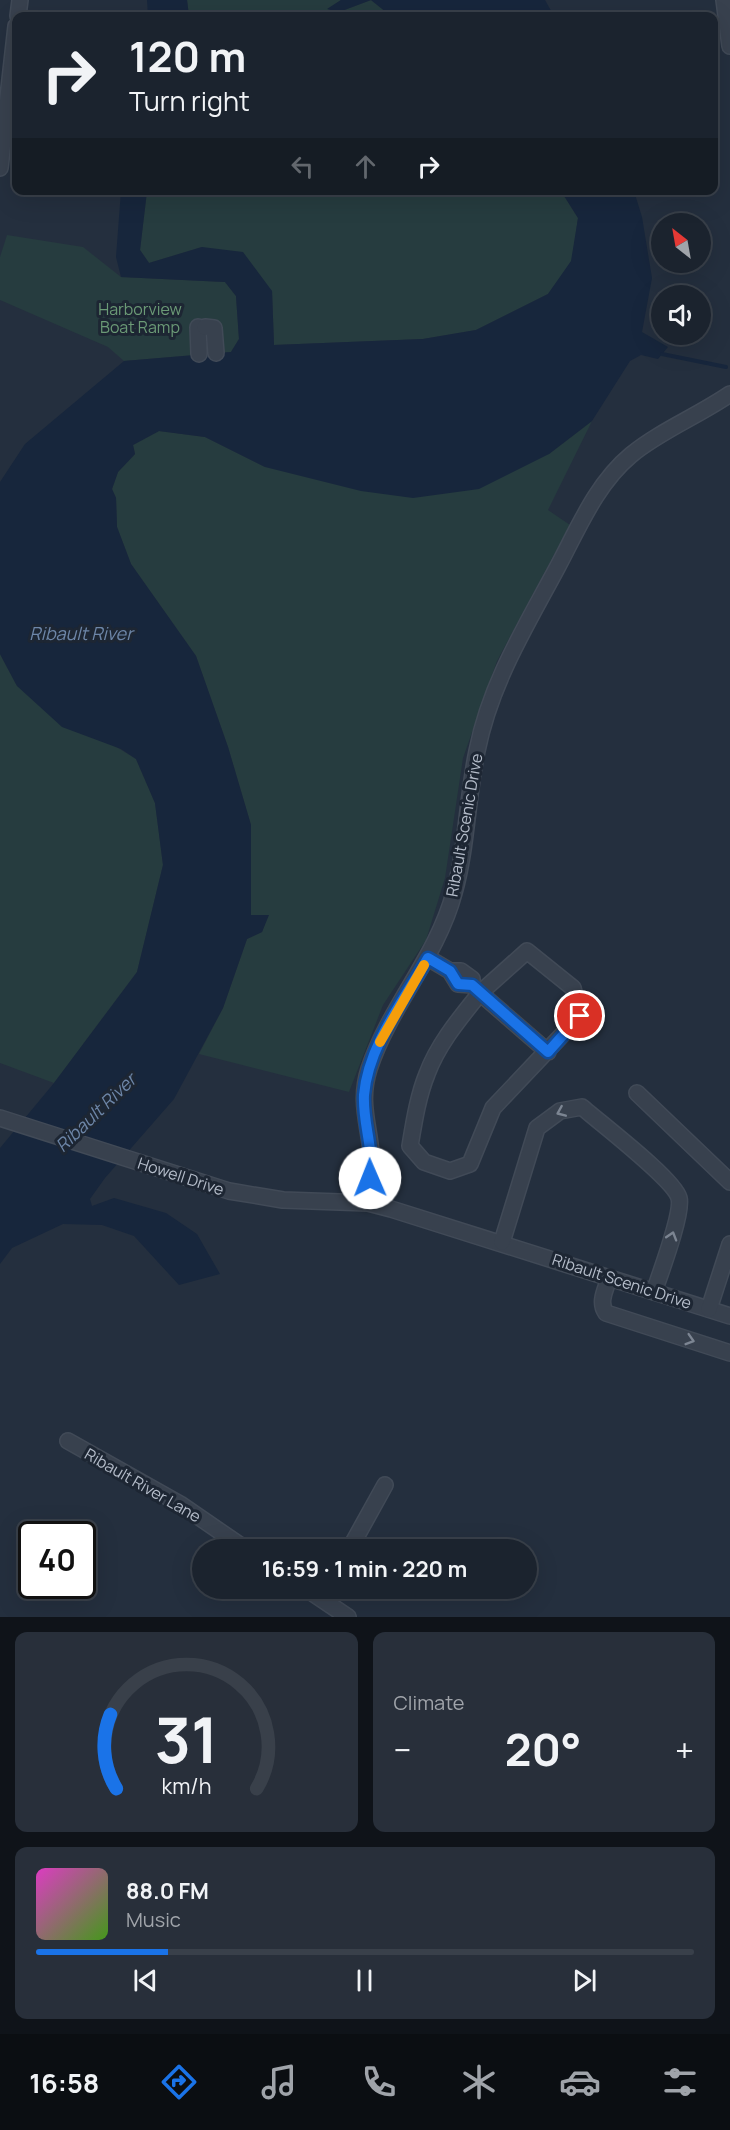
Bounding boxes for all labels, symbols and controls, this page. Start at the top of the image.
text: 120 m [129,27,246,85]
icon: right [30,36,108,114]
text: Turn right [129,82,250,119]
icon: left [286,150,319,183]
icon: ahead [349,150,382,183]
icon: right [412,150,445,183]
north arrow [651,213,711,273]
map controls [651,213,711,345]
button: sound [651,285,711,345]
park label: Harborview Boat Ramp [98,298,182,338]
water label: Ribault River [29,621,135,645]
street label: Ribault Scenic Drive [441,752,487,898]
pin [554,990,605,1041]
icon: arrive [563,999,596,1032]
water label: Ribault River [50,1066,143,1157]
one-way arrow [557,1105,568,1117]
position arrow [338,1146,402,1210]
street label: Howell Drive [135,1152,227,1200]
one-way arrow [664,1231,677,1242]
street label: Ribault Scenic Drive [549,1248,695,1314]
one-way arrow [684,1333,695,1345]
street label: Ribault River Lane [81,1443,205,1527]
speed limit sign: 40 [18,1521,96,1599]
text: 16:59 · 1 min · 220 m [262,1554,467,1584]
text: Climate [394,1689,465,1716]
text: 31 [154,1696,218,1782]
text: 20° [505,1718,581,1780]
text: − [394,1727,411,1772]
text: + [675,1727,694,1772]
text: km/h [161,1771,211,1800]
text: 88.0 FM [126,1876,209,1906]
text: Music [126,1906,181,1933]
icon: previous [129,1964,162,1997]
icon: pause [348,1964,381,1997]
icon: next [568,1964,601,1997]
icon: directions [158,2061,200,2103]
icon: music [258,2061,300,2103]
icon: phone [358,2061,400,2103]
icon: climate [458,2061,500,2103]
icon: car [559,2061,601,2103]
icon: filters [659,2061,701,2103]
text: 16:58 [29,2064,99,2101]

